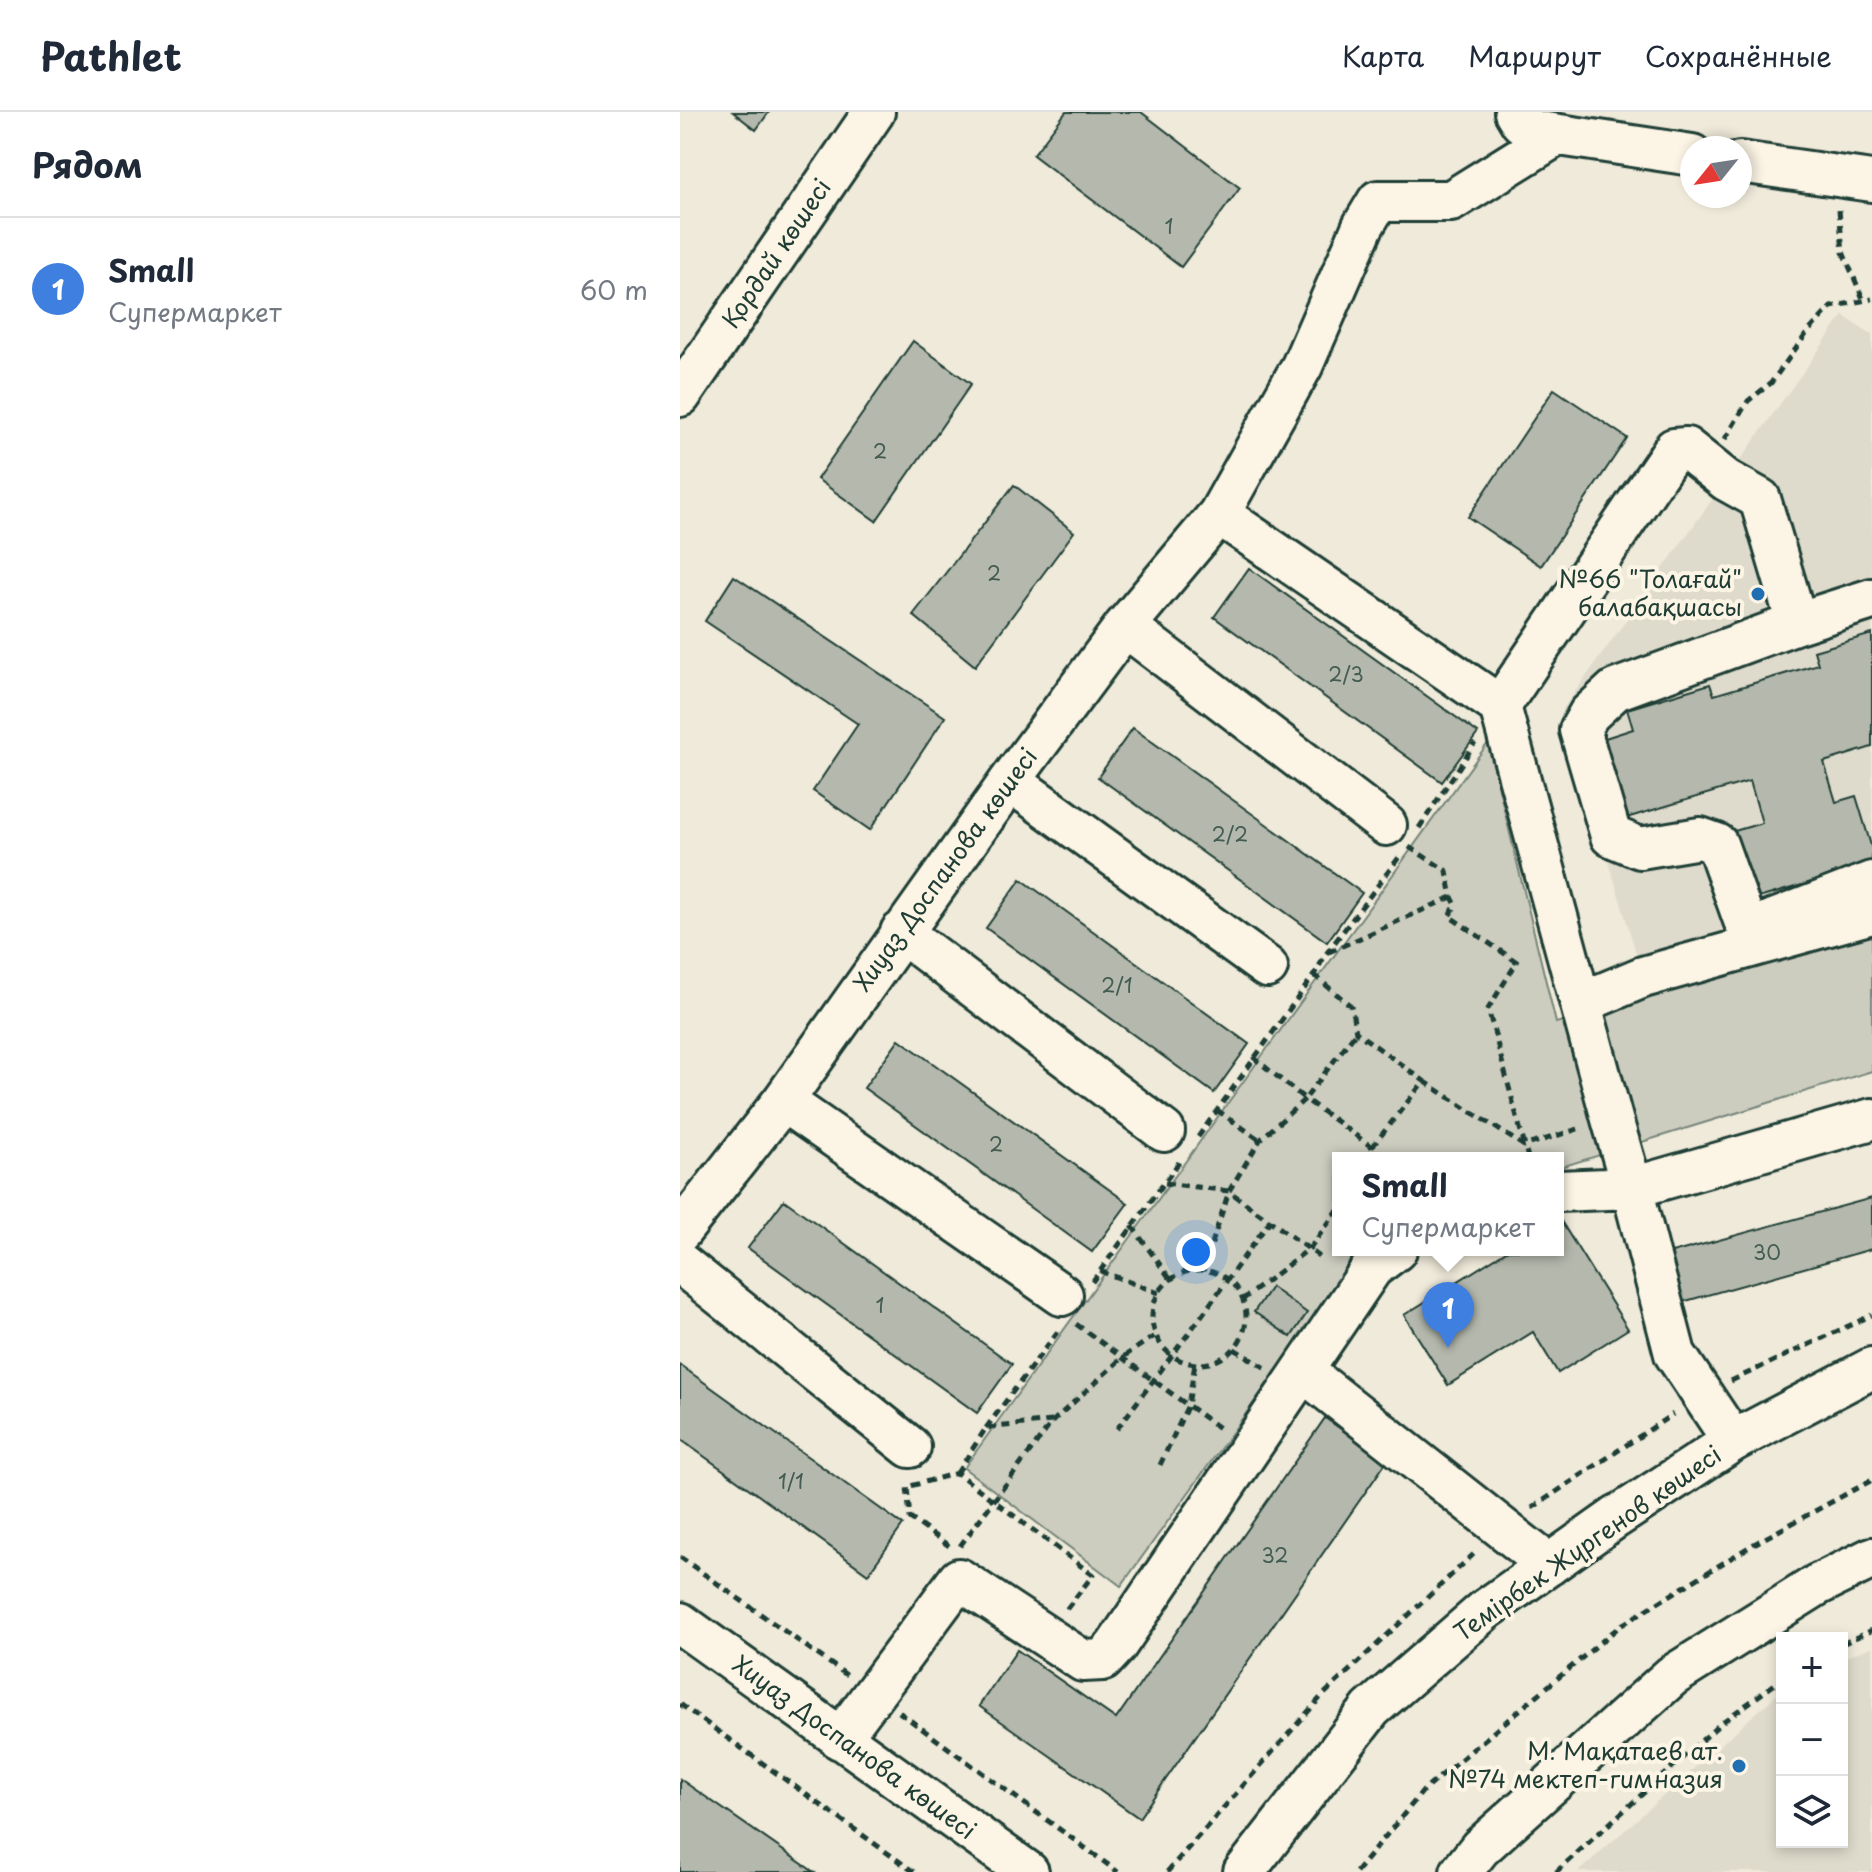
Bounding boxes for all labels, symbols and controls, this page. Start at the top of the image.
text: Pathlet [40,27,182,84]
text: Карта [1342,34,1424,77]
text: Маршрут [1468,34,1601,77]
text: Сохранённые [1645,34,1832,77]
north arrow [1680,136,1752,208]
text: Рядом [32,138,143,190]
street label: Қордай көшесі [712,171,839,335]
house number: 1 [1165,211,1173,241]
text: Small [108,247,194,292]
text: 1 [52,270,64,309]
text: 60 m [580,270,648,309]
text: Супермаркет [108,292,282,331]
house number: 2 [873,436,887,466]
house number: 2 [987,558,1001,588]
place label: №66 "Толағай" балабақшасы [1559,560,1742,624]
marker: №66 "Толағай" балабақшасы [1749,585,1767,603]
house number: 2/3 [1328,659,1364,689]
street label: Хиуаз Доспанова көшесі [844,740,1045,998]
house number: 2/2 [1212,819,1248,849]
house number: 2/1 [1101,970,1133,1000]
house number: 2 [989,1129,1003,1159]
popup [1332,1152,1564,1256]
text: Small [1361,1162,1447,1207]
text: Супермаркет [1361,1207,1535,1246]
your location [1176,1232,1216,1272]
house number: 30 [1753,1237,1781,1267]
pin: 1 [1422,1282,1474,1348]
house number: 1 [876,1290,884,1320]
street label: Темірбек Жүргенов көшесі [1446,1436,1728,1649]
house number: 1/1 [778,1466,804,1496]
house number: 32 [1262,1540,1288,1570]
map controls [1776,1632,1848,1848]
button: + [1776,1632,1848,1704]
street label: Хиуаз Доспанова көшесі [726,1646,984,1847]
button: − [1776,1704,1848,1776]
place label: М. Мақатаев ат. №74 мектеп-гимназия [1448,1732,1723,1796]
marker: М. Мақатаев ат. №74 мектеп-гимназия [1730,1757,1748,1775]
button: layers [1776,1776,1848,1848]

